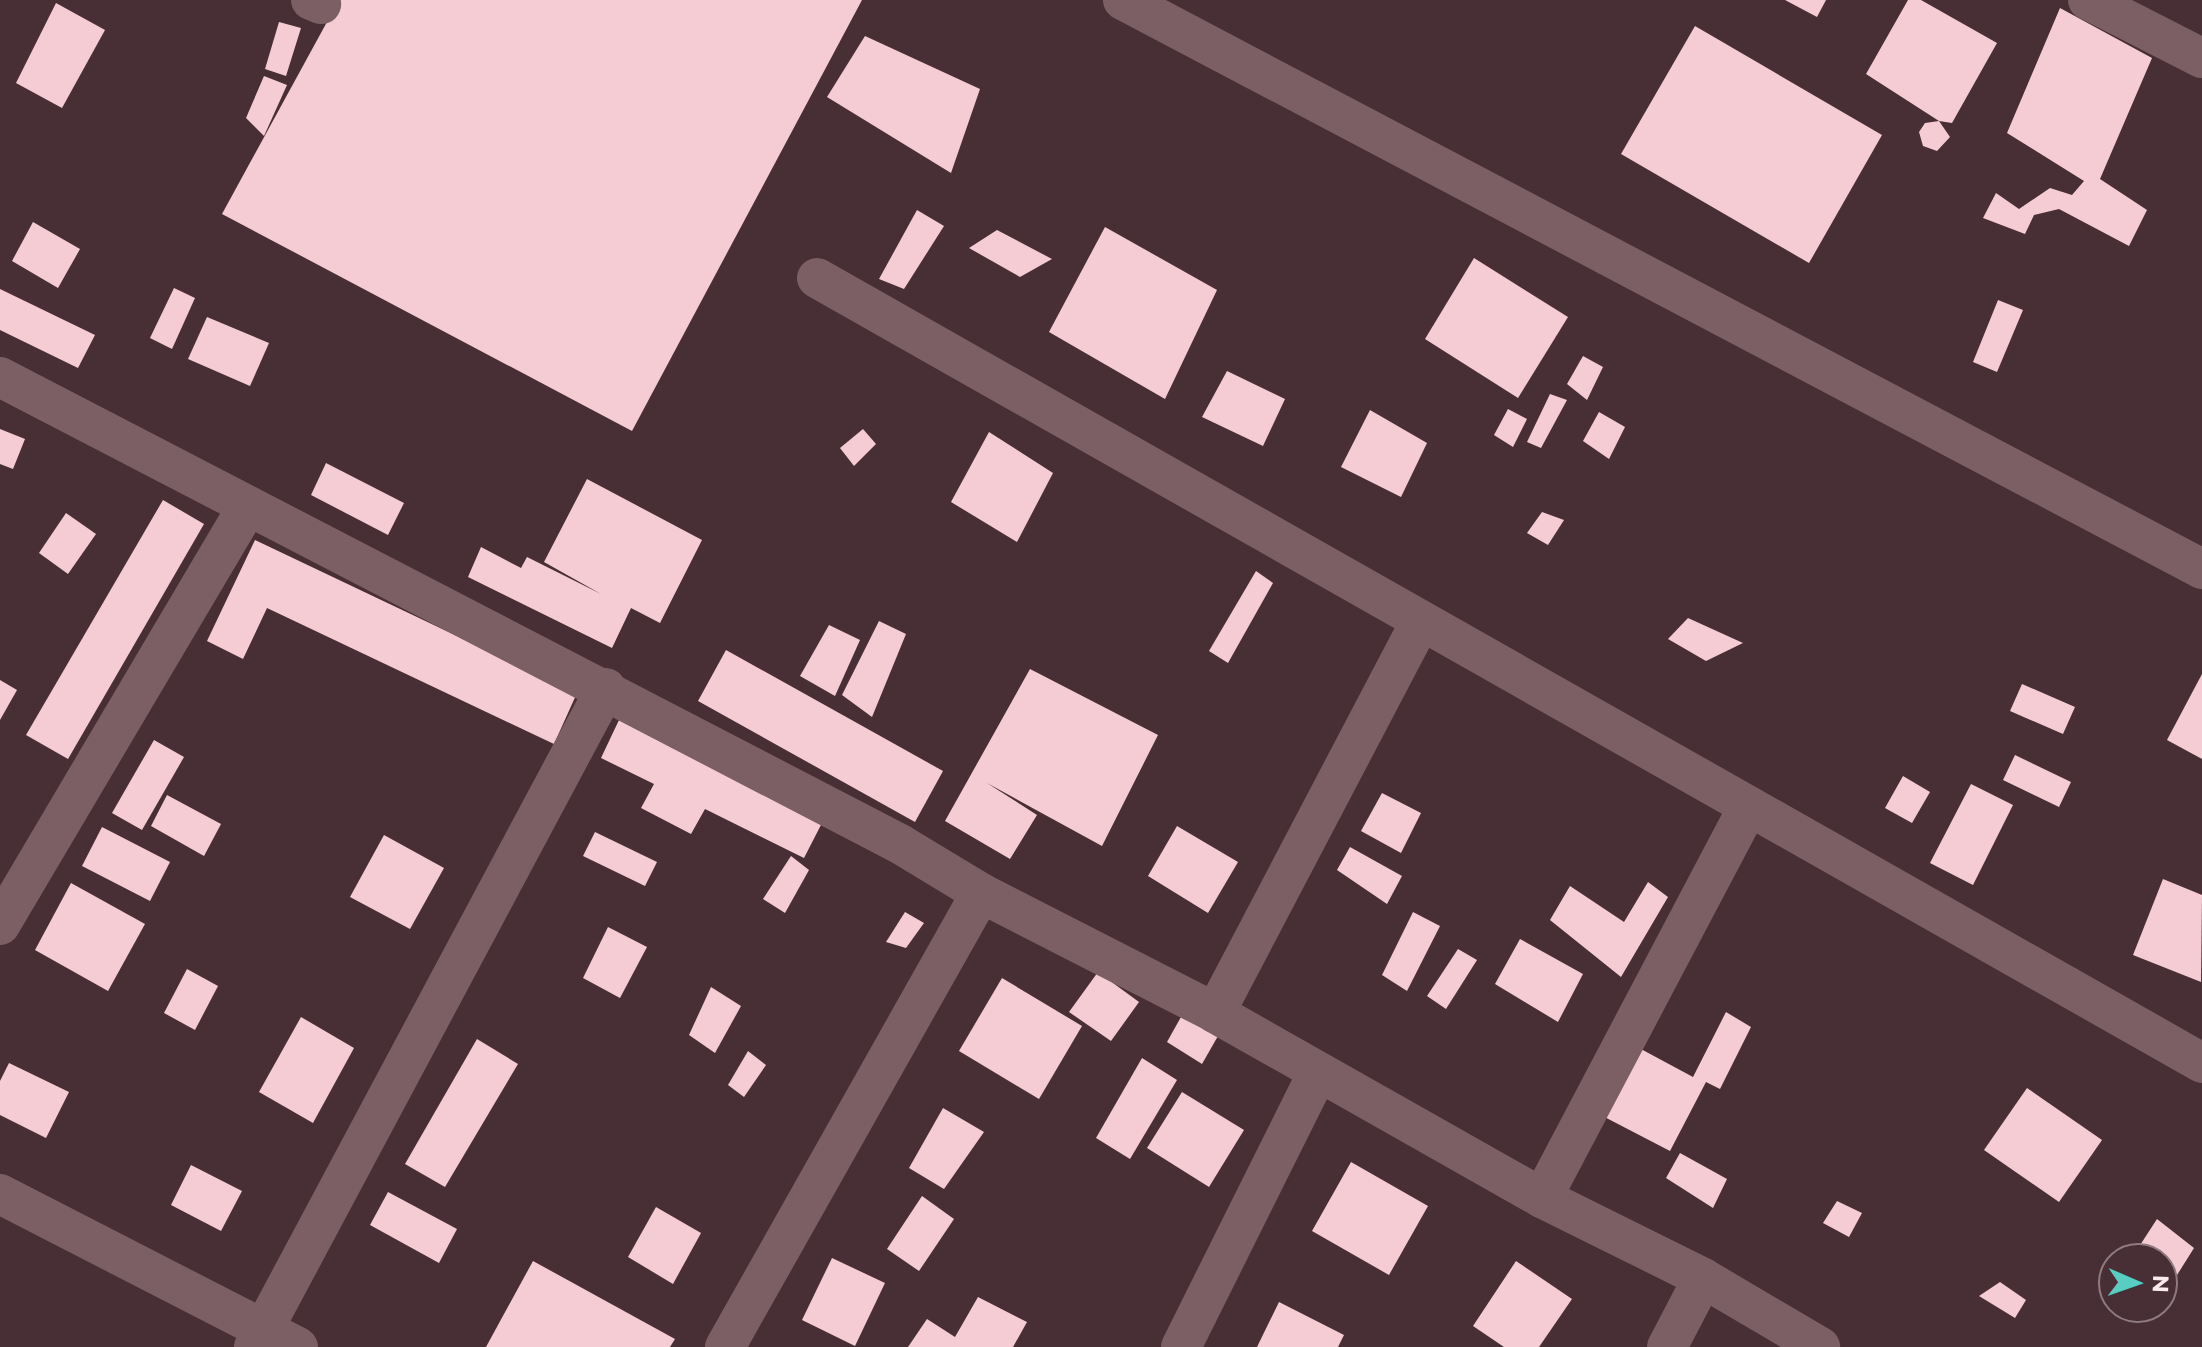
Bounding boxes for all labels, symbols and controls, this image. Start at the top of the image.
north arrow [2098,1243,2178,1323]
text: N [2147,1274,2174,1293]

